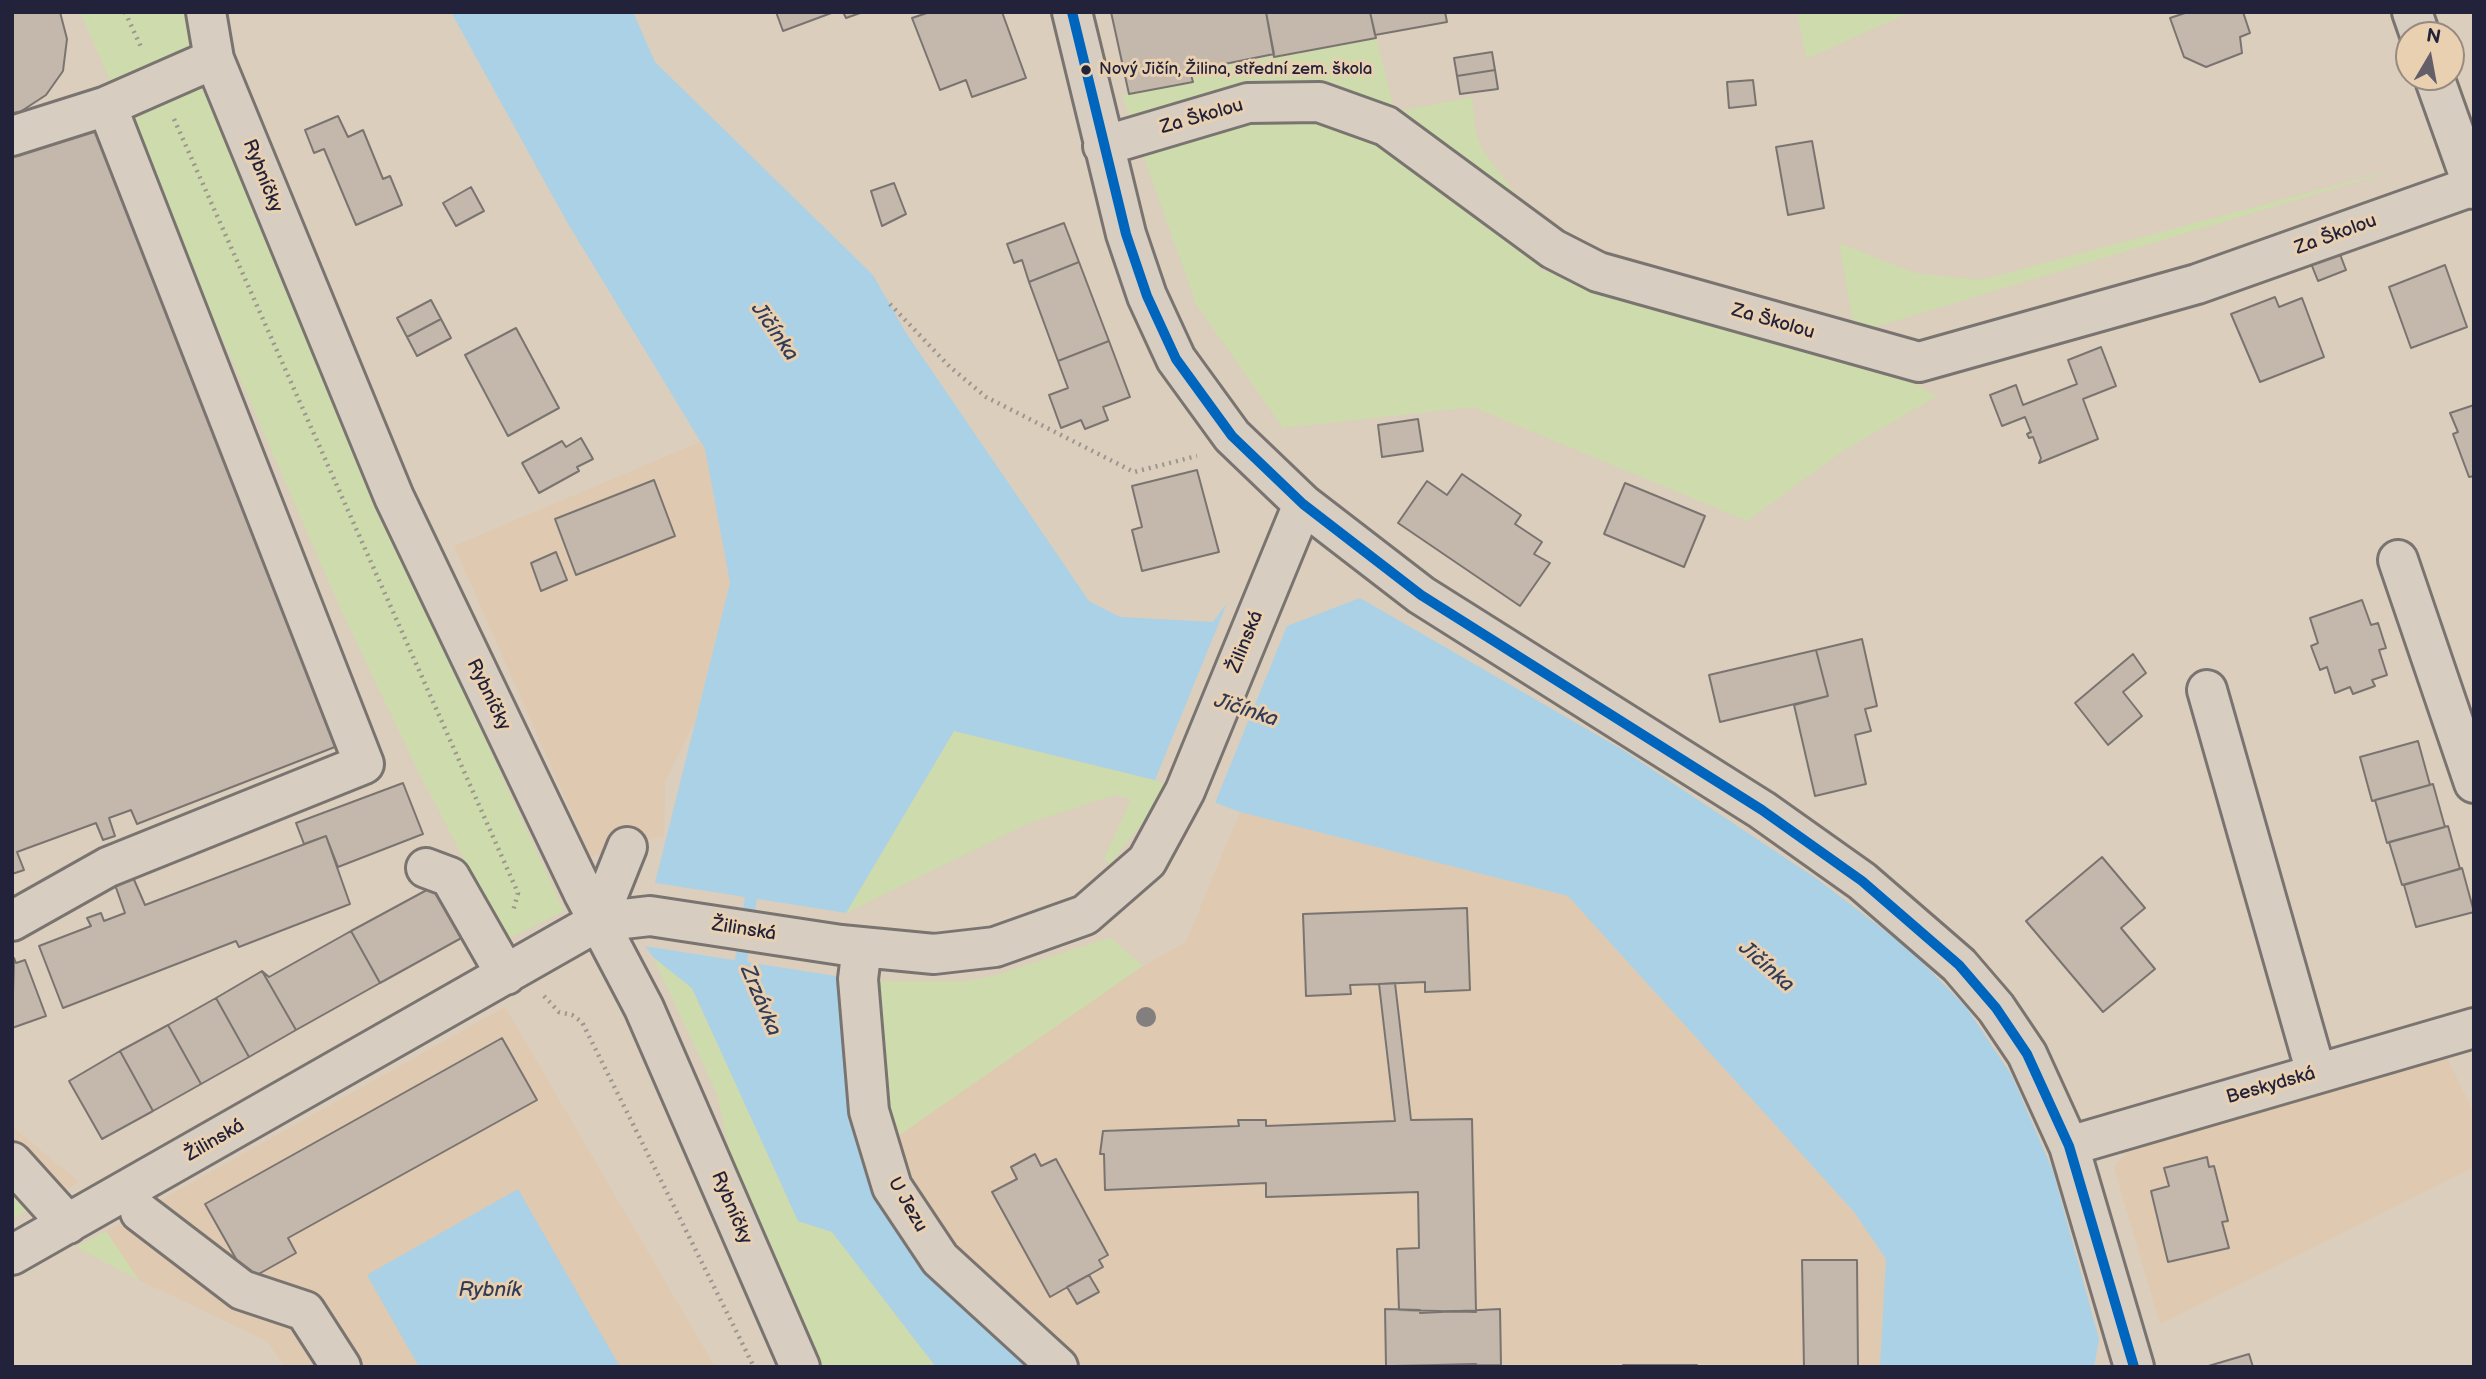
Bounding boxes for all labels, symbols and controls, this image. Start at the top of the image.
north arrow [2395,21,2465,91]
text: N [2424,24,2442,49]
place label: Nový Jičín, Žilina, střední zem. škola [1099,60,1372,80]
marker: Nový Jičín, Žilina, střední zem. škola [1079,63,1093,77]
street label: Za Školou [1158,94,1246,140]
street label: Rybníčky [237,136,287,216]
street label: Za Školou [2292,210,2380,260]
water label: Jičínka [745,298,803,366]
street label: Za Školou [1729,299,1817,345]
street label: Žilinská [1223,608,1269,676]
street label: Rybníčky [461,656,515,734]
water label: Jičínka [1211,689,1281,733]
street label: Žilinská [710,914,778,946]
water label: Jičínka [1733,936,1799,998]
water label: Zrzávka [734,962,786,1040]
street label: Beskydská [2224,1062,2318,1110]
street label: Žilinská [181,1115,249,1167]
street label: Rybníčky [706,1168,756,1248]
street label: U Jezu [882,1174,932,1236]
water label: Rybník [459,1278,521,1304]

